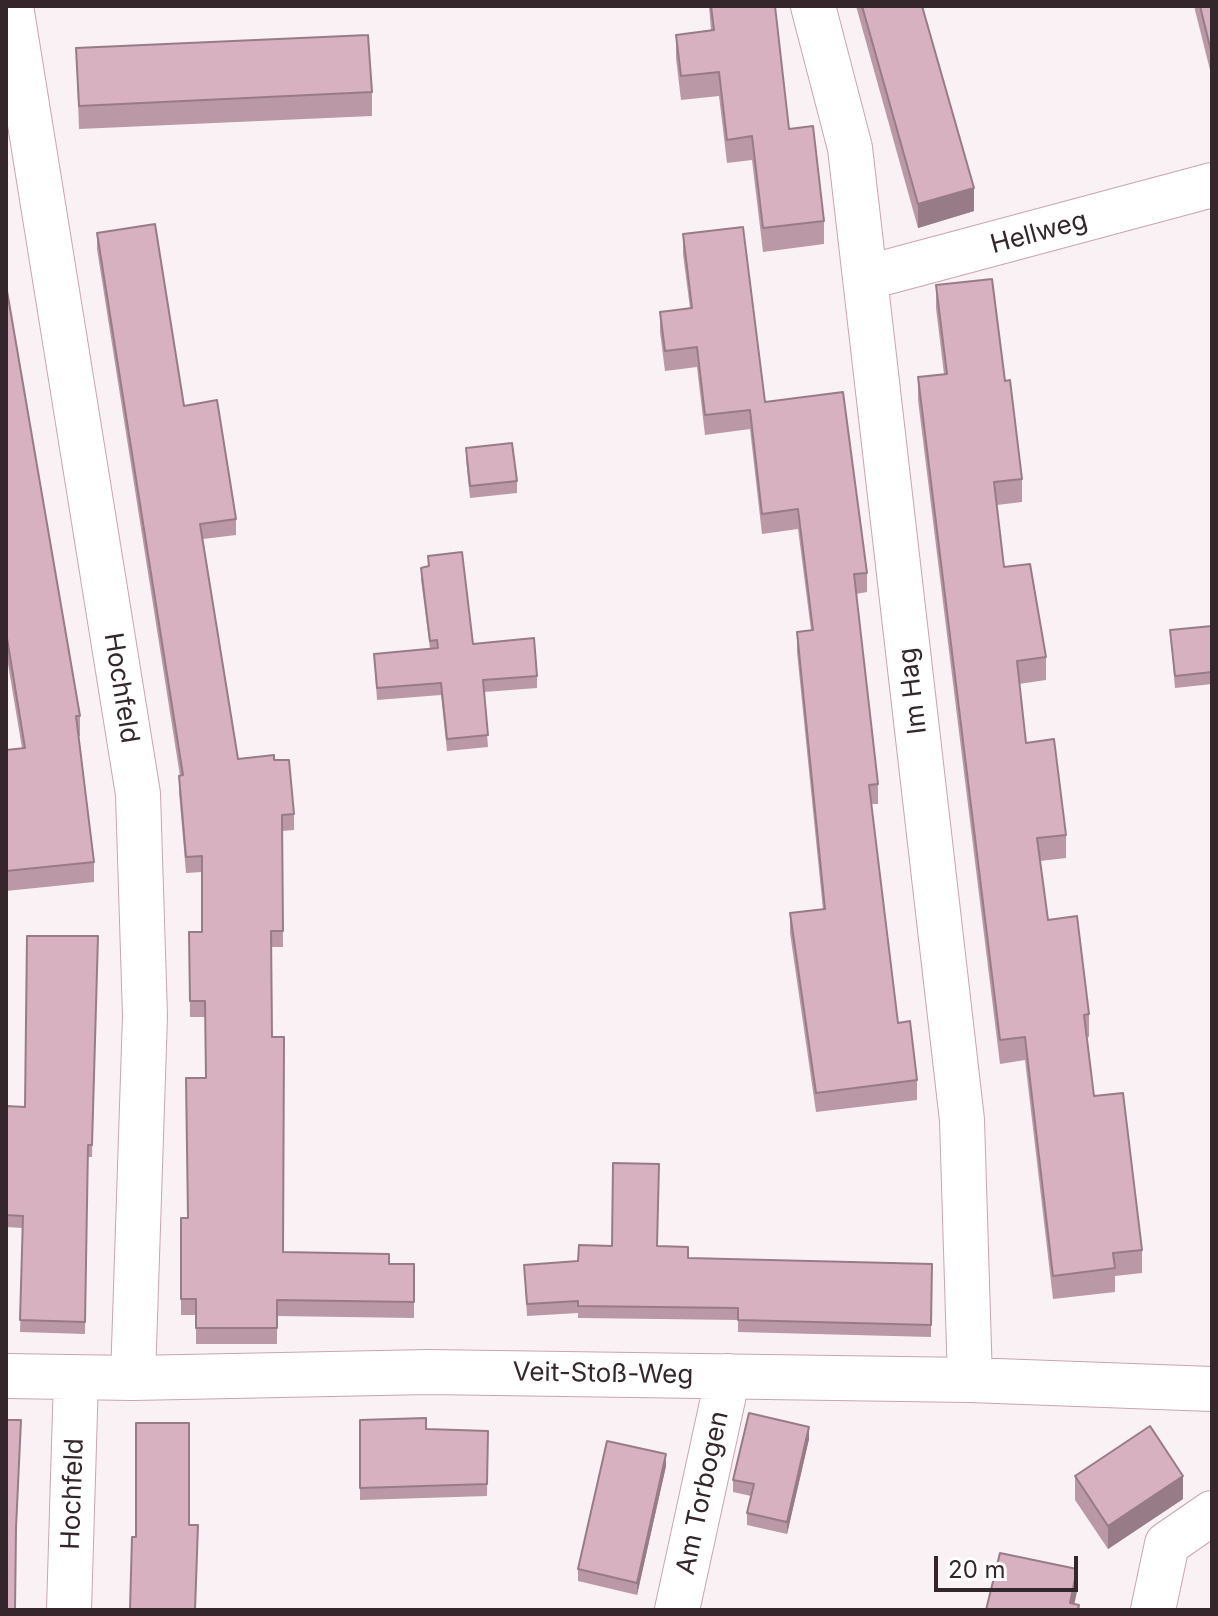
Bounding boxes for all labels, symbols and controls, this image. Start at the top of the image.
street label: Hellweg [987,205,1091,261]
street label: Hochfeld [97,631,145,745]
street label: Im Hag [892,646,934,736]
street label: Veit-Stoß-Weg [512,1357,694,1391]
street label: Am Torbogen [670,1408,736,1578]
street label: Hochfeld [55,1438,91,1550]
scale bar [938,1540,1082,1590]
text: 20 m [948,1555,1006,1584]

